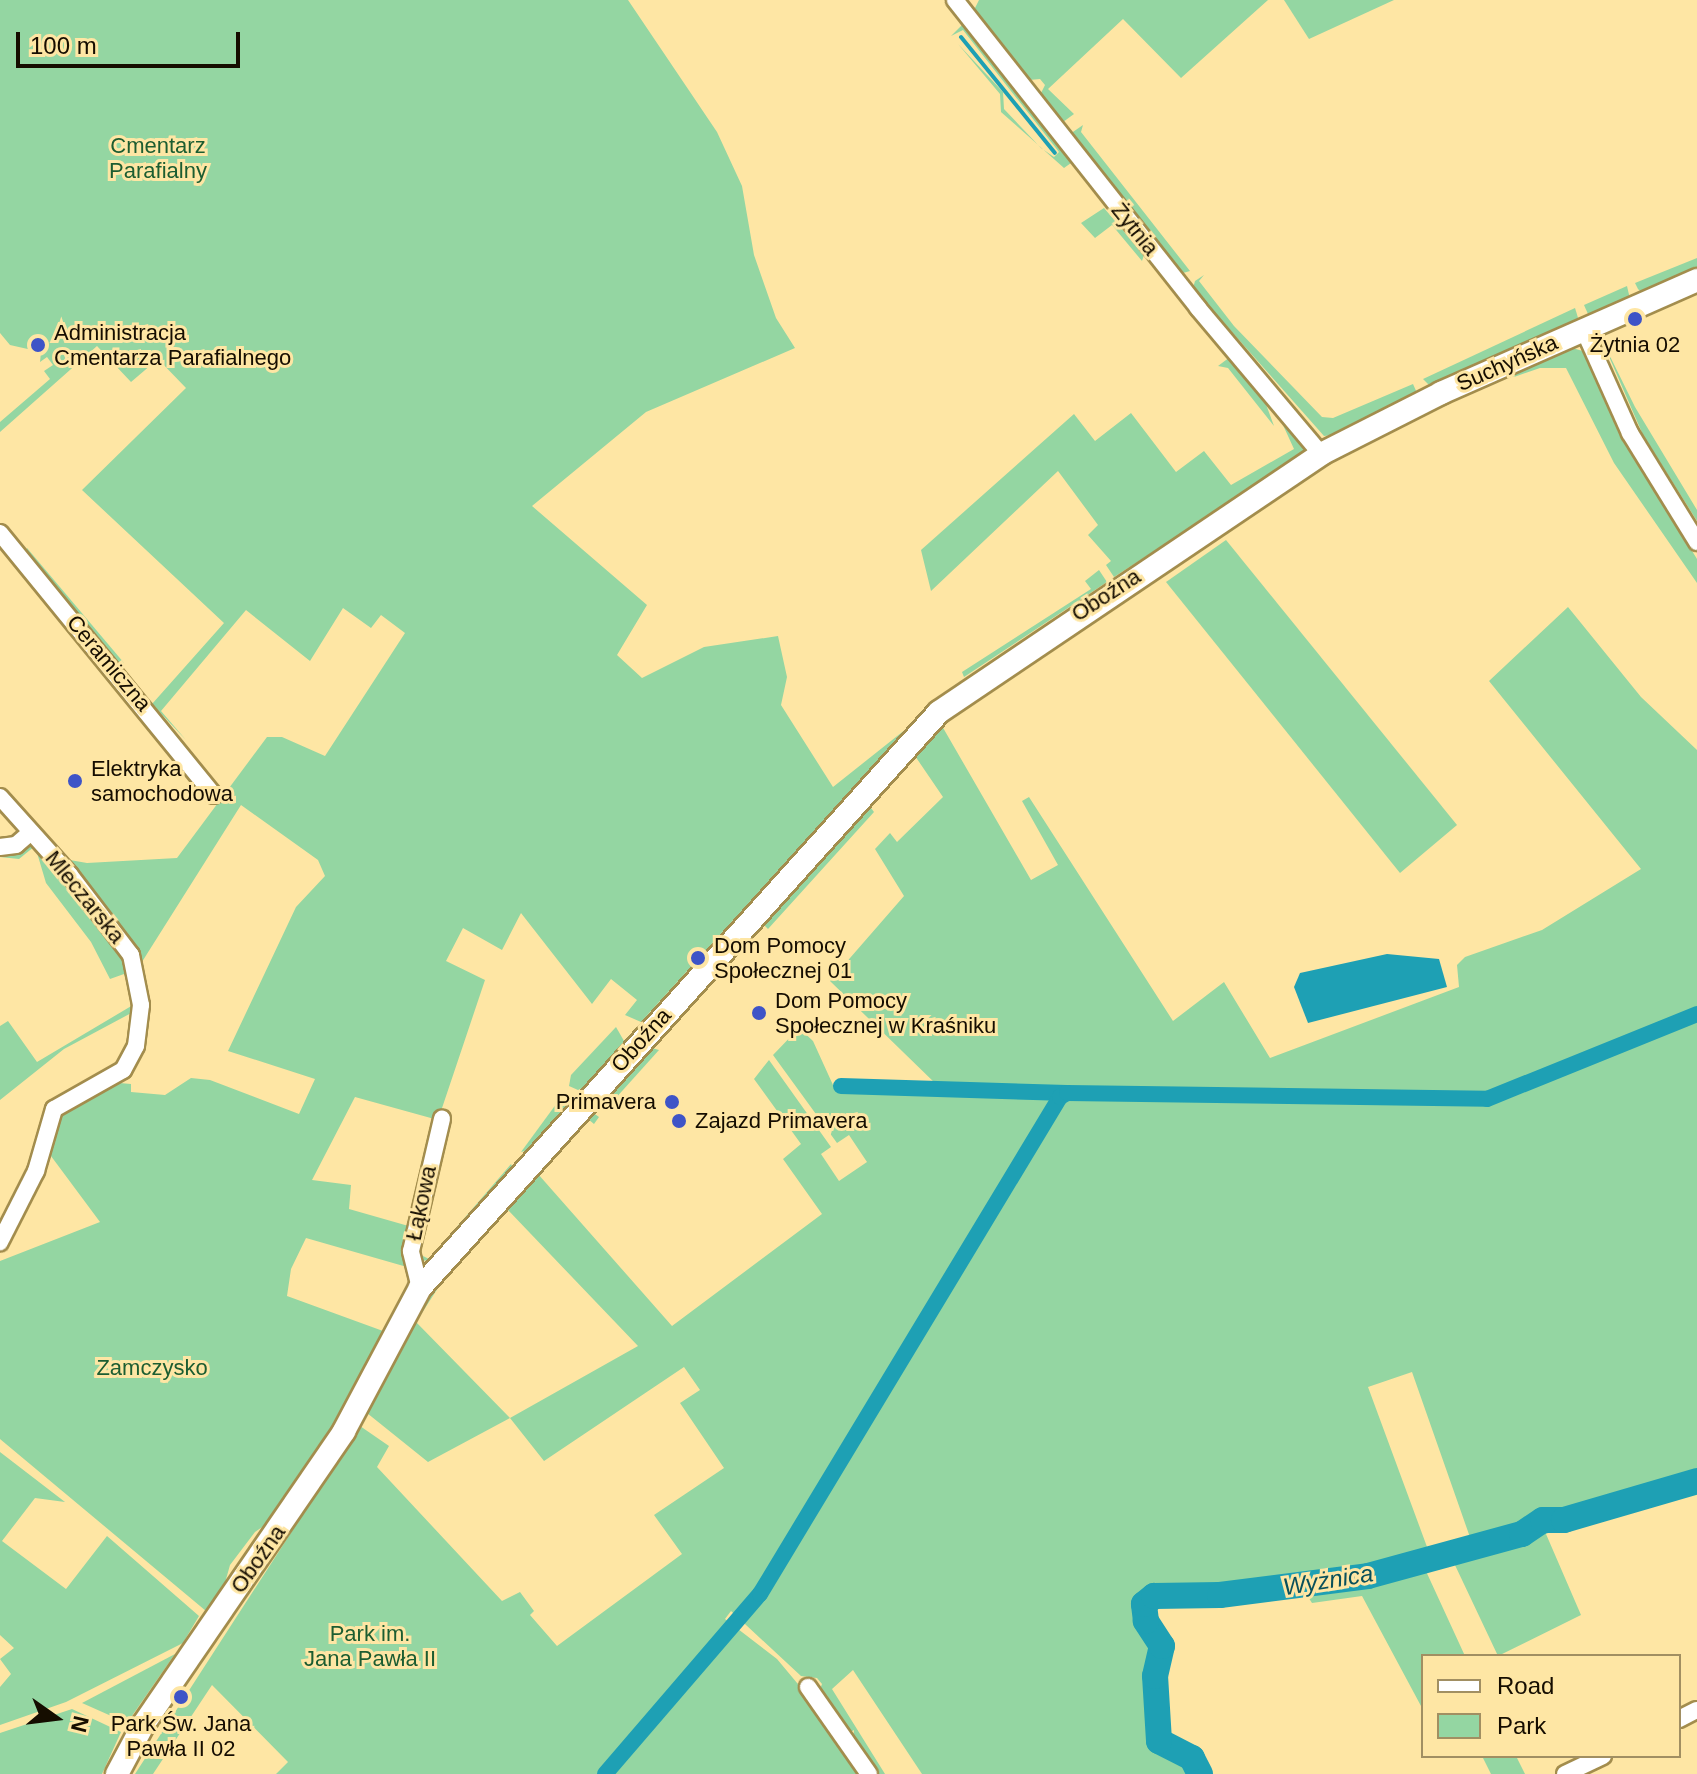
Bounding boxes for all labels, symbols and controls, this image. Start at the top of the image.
scale bar [20,16,244,66]
text: 100 m [30,32,97,59]
park label: Cmentarz Parafialny [109,132,207,184]
street label: Żytnia [1106,197,1164,261]
marker: Żytnia 02 [1626,310,1644,328]
place label: Administracja Cmentarza Parafialnego [54,319,291,370]
street label: Suchyńska [1452,329,1562,397]
place label: Żytnia 02 [1590,332,1680,358]
marker: Administracja Cmentarza Parafialnego [29,336,47,354]
street label: Oboźna [1066,563,1146,627]
street label: Ceramiczna [61,610,157,716]
place label: Elektryka samochodowa [91,755,233,806]
marker: Elektryka samochodowa [66,772,84,790]
street label: Mleczarska [40,845,130,949]
place label: Dom Pomocy Społecznej 01 [714,932,852,984]
marker: Dom Pomocy Społecznej 01 [689,949,707,967]
place label: Dom Pomocy Społecznej w Kraśniku [775,987,996,1038]
street label: Oboźna [605,1003,677,1077]
marker: Dom Pomocy Społecznej w Kraśniku [750,1004,768,1022]
place label: Primavera [556,1089,656,1115]
marker: Primavera [663,1093,681,1111]
place label: Zajazd Primavera [695,1108,867,1134]
marker: Zajazd Primavera [670,1112,688,1130]
street label: Łąkowa [400,1163,442,1243]
park label: Zamczysko [96,1355,208,1381]
street label: Oboźna [225,1520,291,1598]
water label: Wyżnica [1281,1559,1375,1601]
park label: Park im. Jana Pawła II [304,1620,436,1672]
legend [1421,1654,1681,1758]
text: Road [1497,1672,1554,1699]
north arrow [16,1678,96,1758]
marker: Park Św. Jana Pawła II 02 [172,1688,190,1706]
place label: Park Św. Jana Pawła II 02 [111,1710,251,1762]
text: Park [1497,1712,1546,1739]
text: N [66,1713,94,1735]

